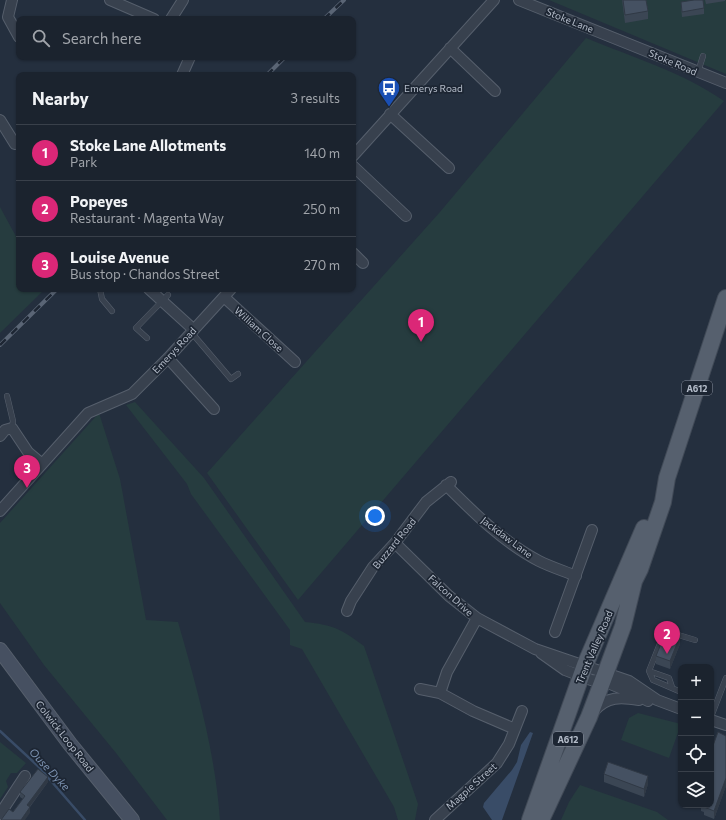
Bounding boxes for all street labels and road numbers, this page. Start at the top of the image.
street label: Stoke Lane [545,5,595,35]
street label: Stoke Road [647,46,699,78]
street label: William Close [232,304,286,354]
street label: Emerys Road [150,324,199,376]
road number: A612 [682,381,712,395]
street label: Jackdaw Lane [479,514,535,560]
street label: Buzzard Road [370,515,418,571]
street label: Falcon Drive [426,572,476,618]
street label: Trent Valley Road [573,608,615,686]
street label: Colwick Loop Road [33,698,97,774]
road number: A612 [553,732,583,746]
street label: Magpie Street [443,760,499,812]

